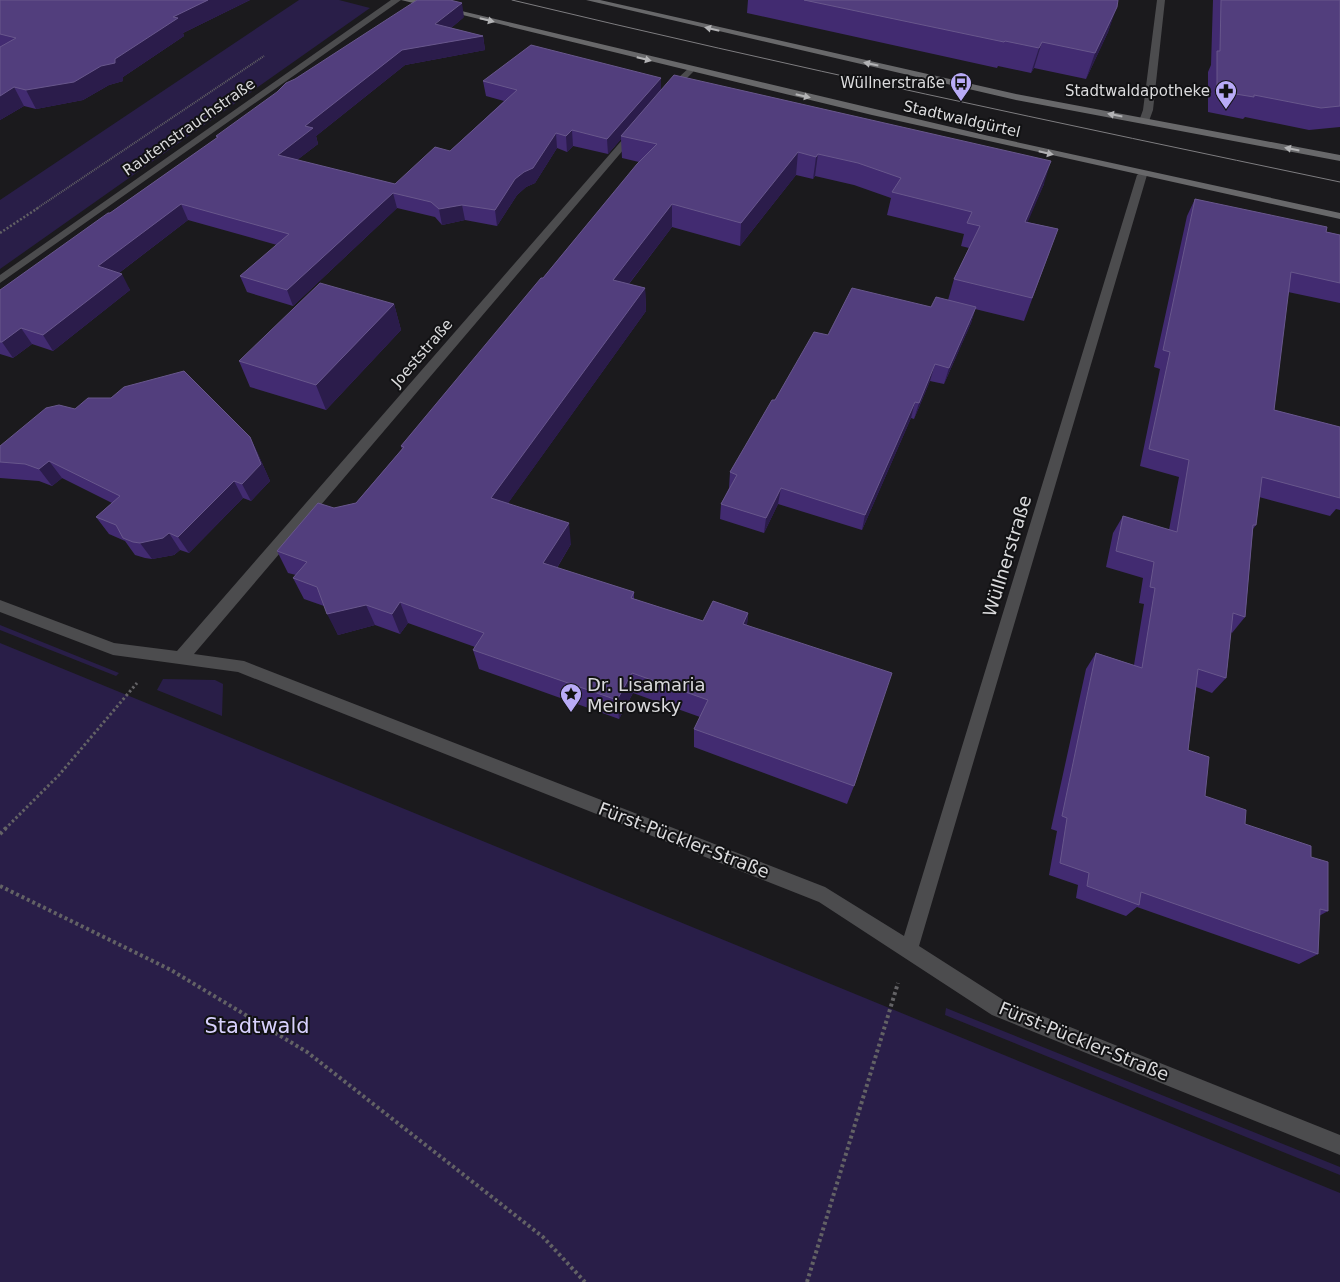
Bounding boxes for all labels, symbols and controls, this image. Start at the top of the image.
one-way arrow [479,16,494,24]
one-way arrow [704,25,719,33]
one-way arrow [637,55,652,63]
one-way arrow [862,60,878,68]
bus stop icon: Wüllnerstraße [949,71,973,102]
street label: Rautenstrauchstraße [119,74,259,180]
place label: Wüllnerstraße [840,74,945,92]
pharmacy icon: Stadtwaldapotheke [1214,79,1238,110]
place label: Stadtwaldapotheke [1065,82,1210,100]
one-way arrow [795,92,810,100]
street label: Stadtwaldgürtel [902,97,1022,141]
one-way arrow [1107,111,1123,119]
one-way arrow [1284,145,1300,153]
one-way arrow [1039,149,1054,157]
street label: Joeststraße [387,315,456,391]
street label: Wüllnerstraße [979,493,1035,619]
place label: Dr. Lisamaria Meirowsky [587,674,706,716]
place icon: Dr. Lisamaria Meirowsky [559,682,583,713]
street label: Fürst-Pückler-Straße [596,798,772,882]
street label: Fürst-Pückler-Straße [996,997,1172,1085]
park label: Stadtwald [204,1014,310,1038]

